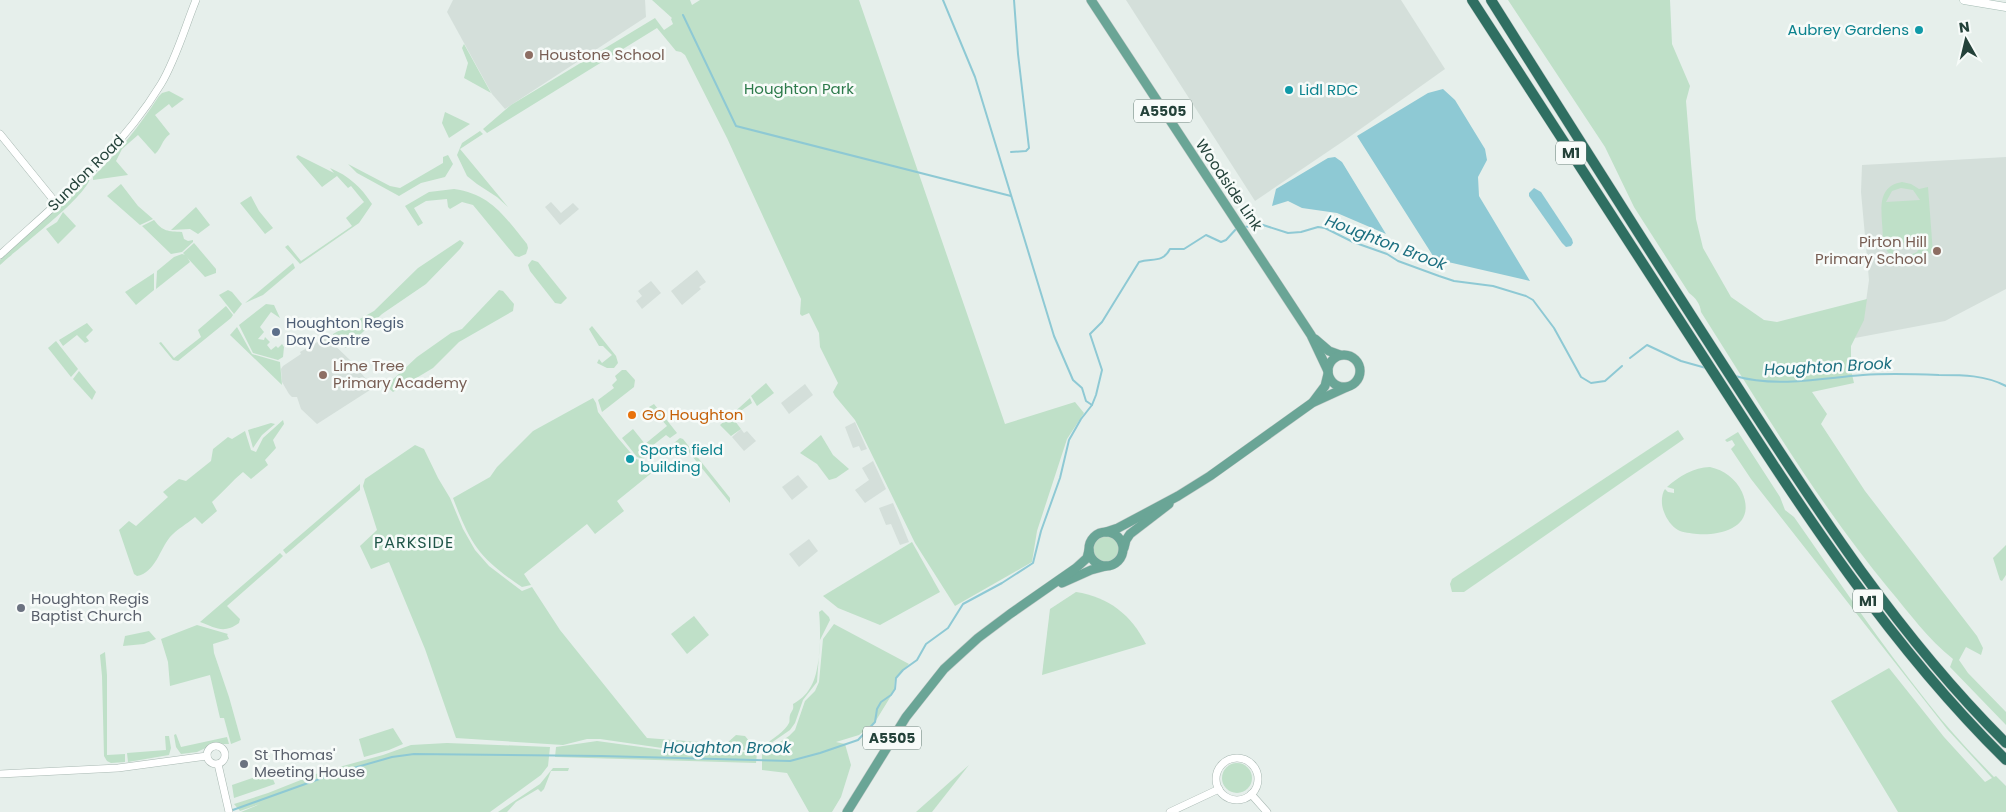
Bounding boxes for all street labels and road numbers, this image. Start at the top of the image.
road number: A5505 [1134,100,1192,122]
street label: Sundon Road [43,130,129,216]
street label: Woodside Link [1191,135,1268,235]
road number: M1 [1556,142,1586,164]
road number: M1 [1853,590,1883,612]
road number: A5505 [863,726,921,750]

